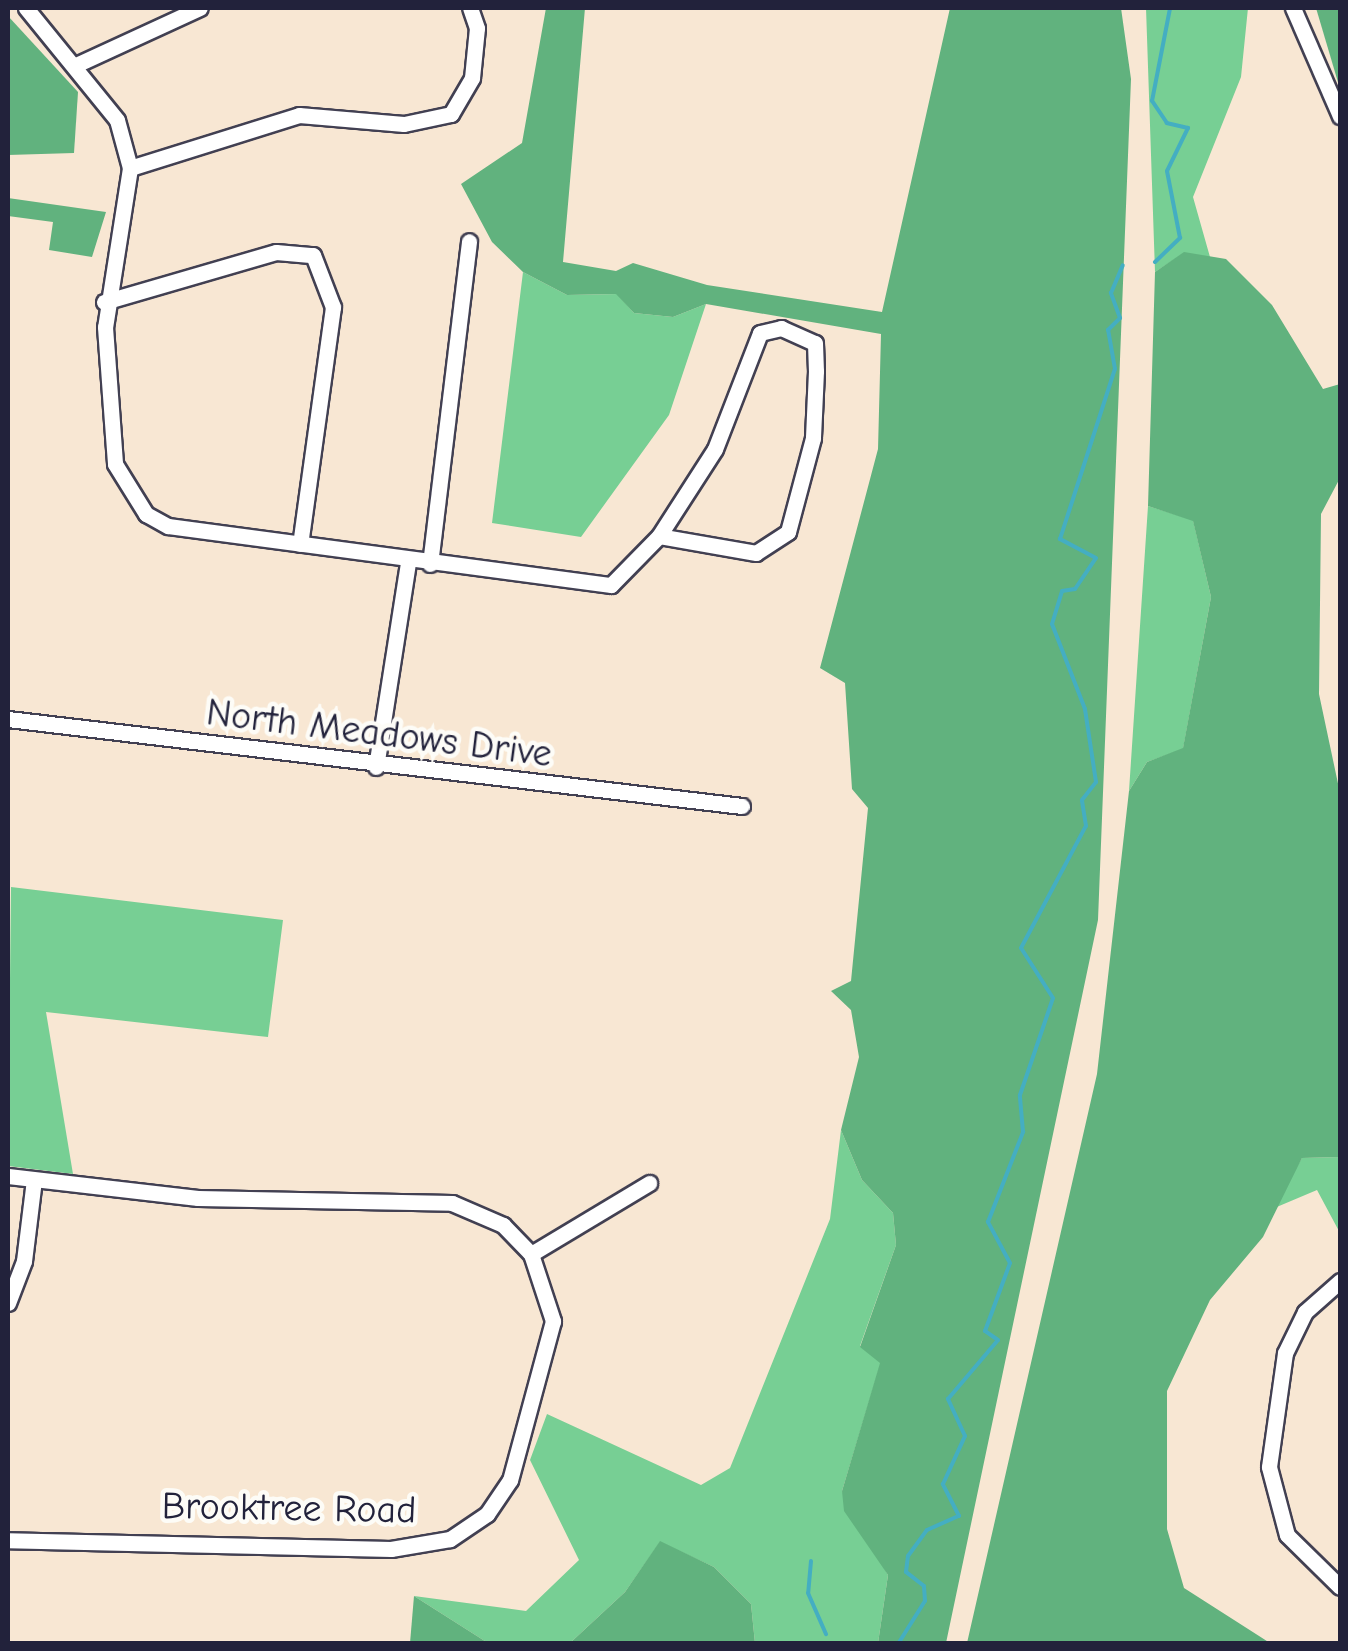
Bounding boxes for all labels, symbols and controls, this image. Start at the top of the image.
street label: North Meadows Drive [204,690,554,778]
street label: Brooktree Road [161,1484,417,1534]

